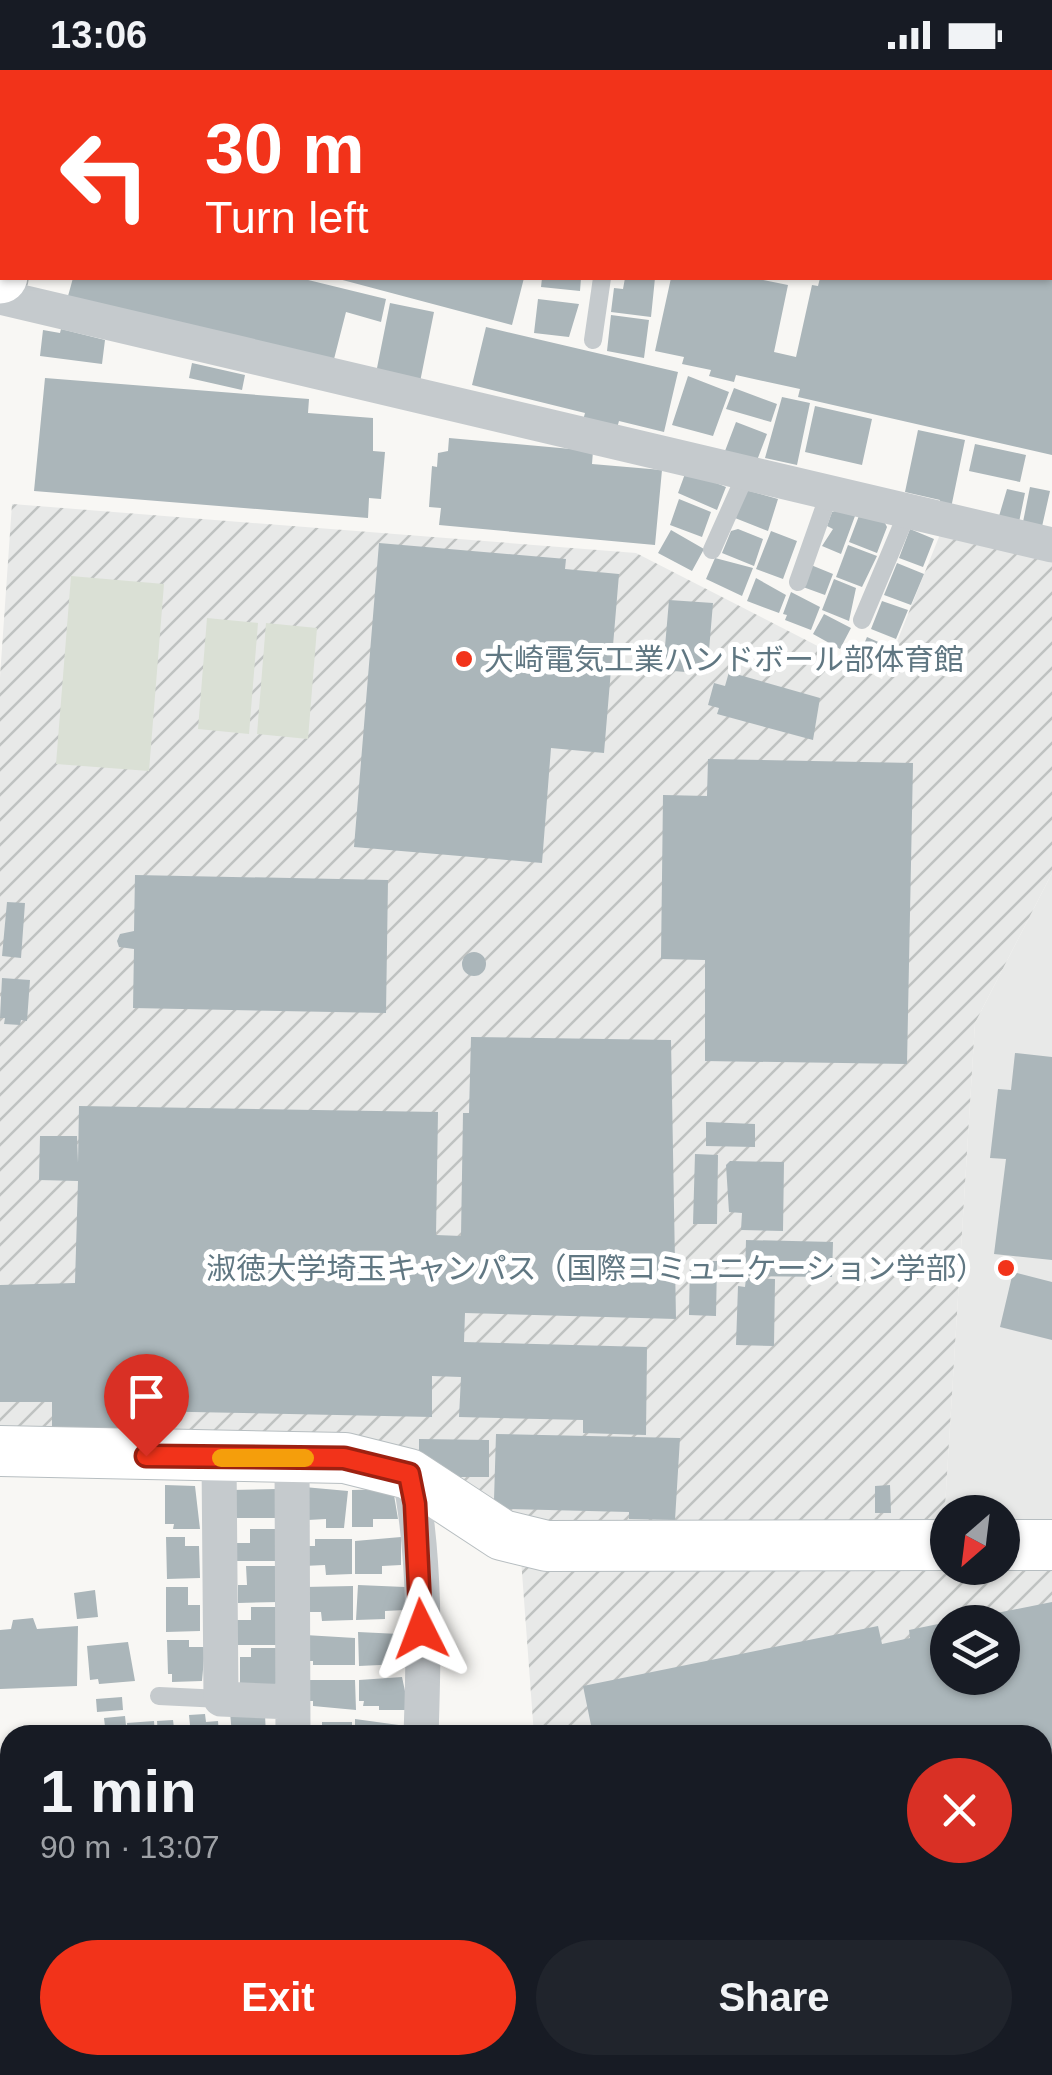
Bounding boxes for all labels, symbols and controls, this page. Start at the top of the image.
text: 13:06 [50,14,147,56]
icon: left [40,110,170,240]
text: 30 m [205,110,365,188]
text: Turn left [205,192,368,243]
place label: 大崎電気工業ハンドボール部体育館 [484,643,964,676]
marker: 大崎電気工業ハンドボール部体育館 [453,648,475,670]
place label: 淑徳大学埼玉キャンパス（国際コミュニケーション学部） [207,1252,986,1285]
marker: 淑徳大学埼玉キャンパス（国際コミュニケーション学部） [995,1257,1017,1279]
pin [104,1354,189,1457]
icon: arrive [119,1369,174,1424]
north arrow [930,1495,1020,1585]
map controls [930,1495,1020,1695]
position arrow [369,1577,473,1681]
button: layers [930,1605,1020,1695]
text: 1 min [40,1758,197,1825]
button: close [907,1758,1012,1863]
text: 90 m · 13:07 [40,1829,220,1865]
button: Exit [40,1940,516,2055]
button: Share [536,1940,1012,2055]

